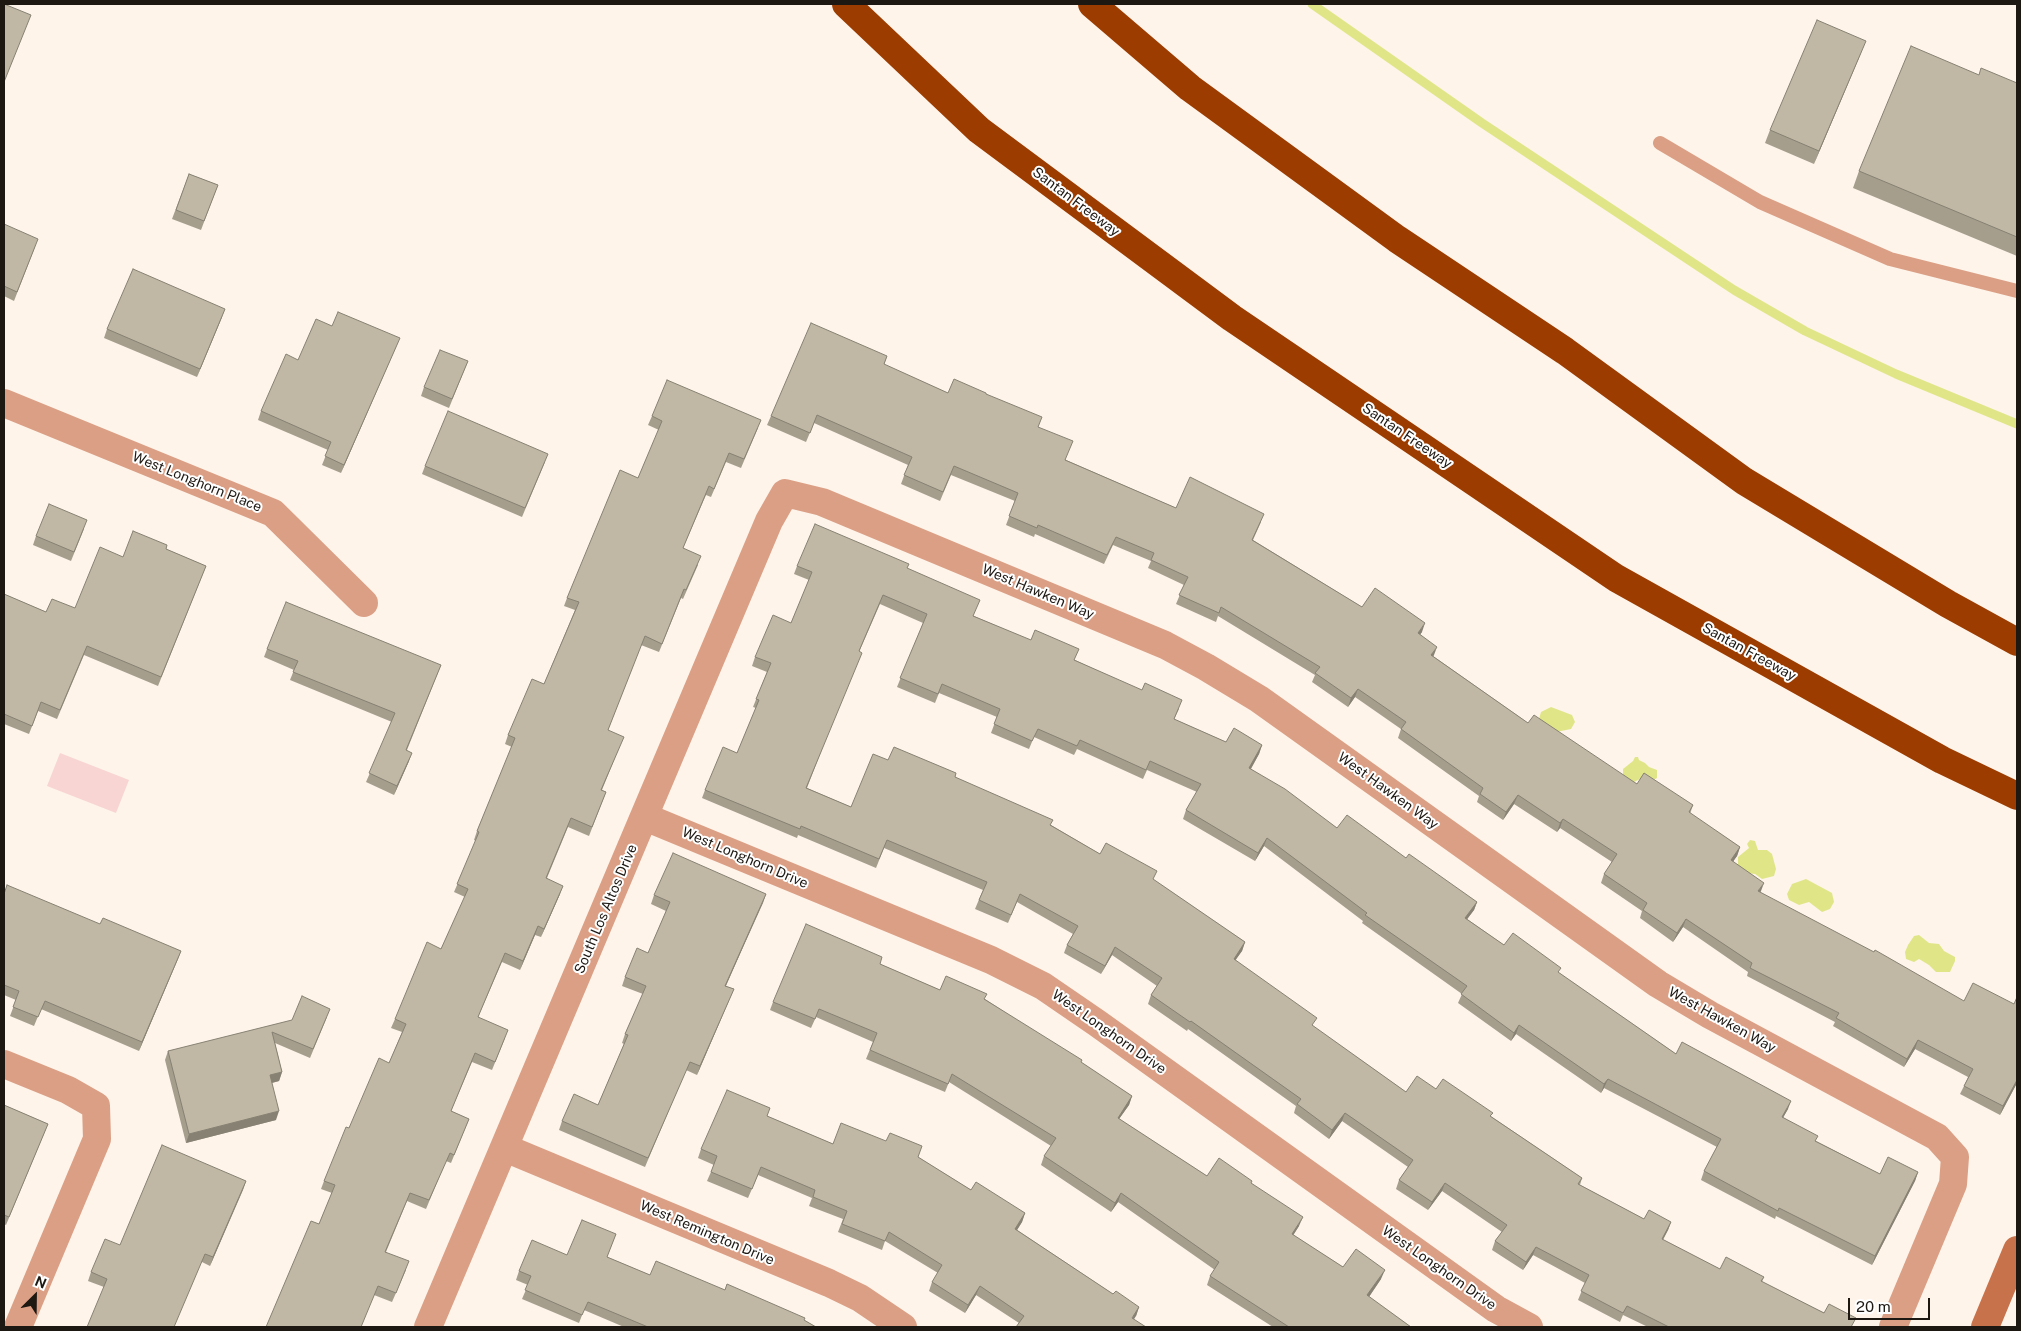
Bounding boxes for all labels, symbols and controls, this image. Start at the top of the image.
street label: Santan Freeway [1029,164,1123,240]
street label: Santan Freeway [1359,400,1455,472]
street label: West Longhorn Place [130,448,264,516]
street label: West Hawken Way [979,561,1097,623]
street label: Santan Freeway [1699,619,1799,685]
street label: West Hawken Way [1334,749,1442,833]
street label: West Longhorn Drive [679,824,811,892]
street label: South Los Altos Drive [571,842,641,976]
street label: West Hawken Way [1665,984,1779,1056]
street label: West Longhorn Drive [1049,986,1169,1078]
street label: West Remington Drive [637,1197,777,1269]
street label: West Longhorn Drive [1379,1222,1499,1314]
north arrow [10,1271,60,1321]
text: N [33,1273,49,1292]
scale bar [1851,1288,1934,1320]
text: 20 m [1856,1298,1891,1315]

